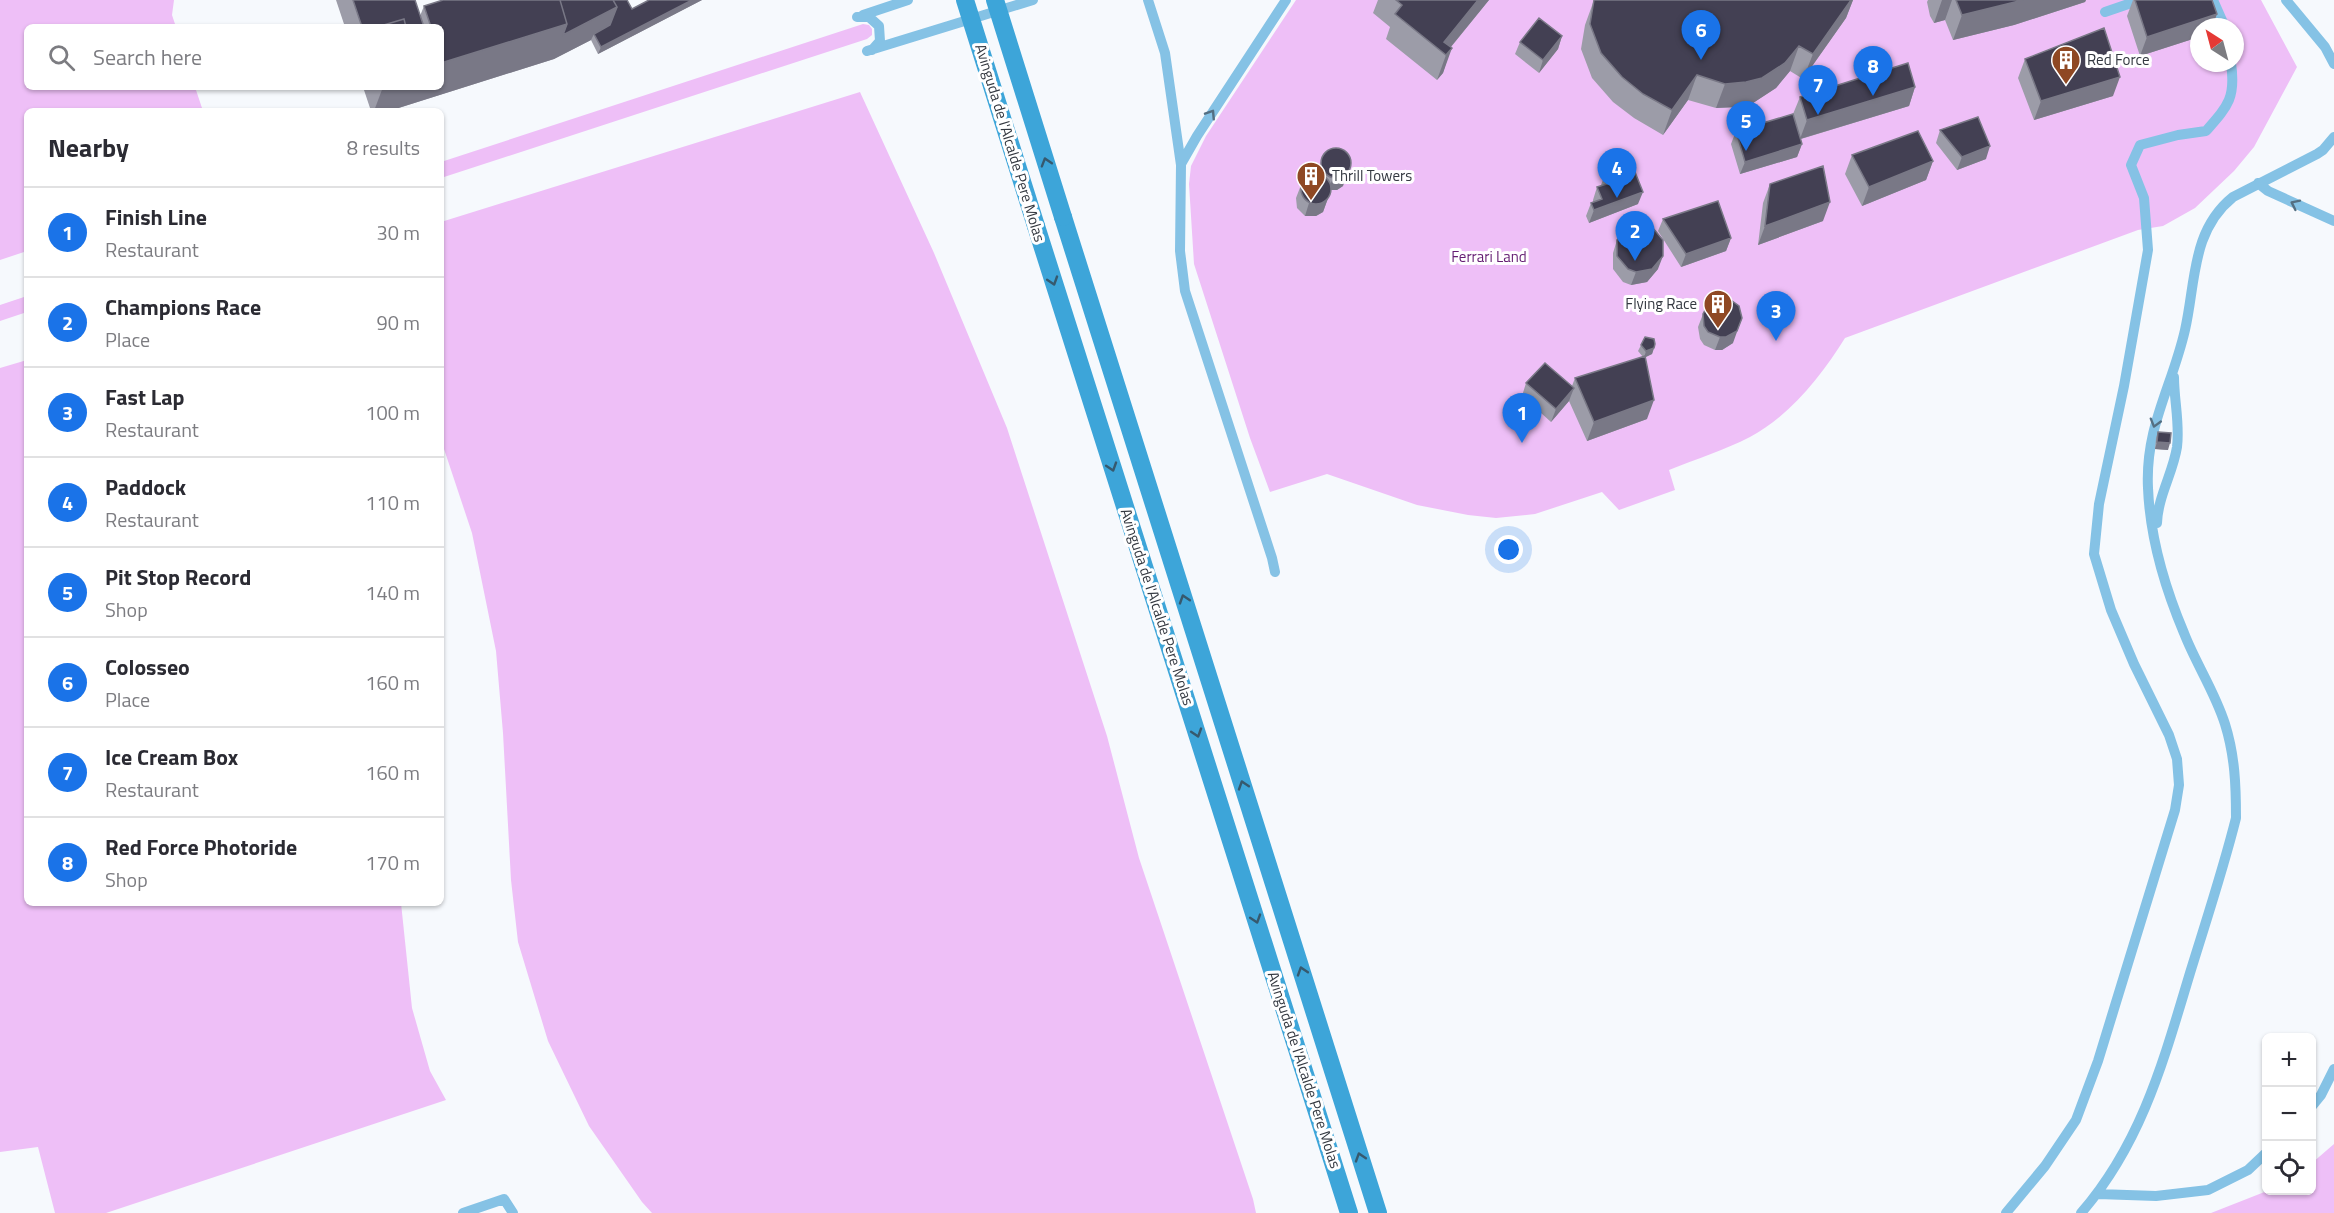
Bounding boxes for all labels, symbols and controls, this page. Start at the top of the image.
pin: 6 [1682,10,1720,60]
north arrow [2190,18,2244,72]
search box [24,24,444,90]
text: Search here [93,40,202,74]
icon: search [45,41,78,74]
street label: Avinguda de l'Alcalde Pere Molas [969,41,1052,245]
building icon: Red Force [2050,44,2082,86]
pin: 8 [1854,46,1892,96]
place label: Red Force [2087,48,2150,71]
pin: 7 [1798,66,1838,115]
pin: 5 [1726,102,1766,151]
one-way arrow [1204,110,1215,121]
text: Nearby [48,128,129,167]
text: 8 results [347,132,420,163]
pin: 4 [1598,148,1636,198]
one-way arrow [1040,157,1053,167]
building icon: Thrill Towers [1295,160,1327,202]
place label: Thrill Towers [1332,164,1412,187]
one-way arrow [2290,199,2301,211]
text: Finish Line [105,200,207,234]
pin: 2 [1616,212,1654,261]
text: 1 [62,217,73,248]
text: 30 m [376,217,420,248]
text: Restaurant [105,234,199,265]
park label: Ferrari Land [1451,245,1527,268]
one-way arrow [1046,275,1059,286]
building icon: Flying Race [1702,288,1734,330]
text: Champions Race [105,290,261,324]
place label: Flying Race [1625,292,1697,315]
pin: 3 [1756,292,1796,341]
text: 2 [62,307,73,338]
text: 90 m [376,307,420,338]
text: Place [105,324,150,355]
text: Fast Lap [105,380,184,414]
pin: 1 [1502,394,1541,443]
text: 3 [62,397,73,428]
text: 100 m [365,397,420,428]
text: Restaurant [105,414,199,445]
one-way arrow [2150,417,2162,428]
one-way arrow [1105,461,1118,472]
text: Paddock [105,470,186,504]
text: 4 [62,487,73,518]
text: 110 m [365,487,420,518]
text: Restaurant [105,504,199,535]
street label: Avinguda de l'Alcalde Pere Molas [1115,505,1200,708]
your location [1494,535,1523,564]
text: Pit Stop Record [105,560,251,594]
text: 5 [62,577,73,608]
text: 140 m [365,577,420,608]
text: Shop [105,594,148,625]
one-way arrow [1179,594,1191,605]
text: Colosseo [105,650,190,684]
text: 6 [62,667,73,698]
text: 160 m [365,667,420,698]
text: Place [105,684,150,715]
one-way arrow [1190,727,1202,738]
text: Ice Cream Box [105,740,238,774]
text: 7 [62,757,73,788]
text: 160 m [365,757,420,788]
text: Restaurant [105,774,199,805]
one-way arrow [1238,780,1250,791]
text: Red Force Photoride [105,830,297,864]
text: 8 [62,847,73,878]
text: 170 m [365,847,420,878]
text: Shop [105,864,148,895]
one-way arrow [1249,913,1261,924]
one-way arrow [1296,966,1309,977]
street label: Avinguda de l'Alcalde Pere Molas [1262,968,1347,1171]
map controls [2262,1033,2316,1195]
button: + [2262,1033,2316,1087]
button: − [2262,1087,2316,1141]
button: locate [2262,1141,2316,1195]
one-way arrow [1355,1152,1368,1163]

